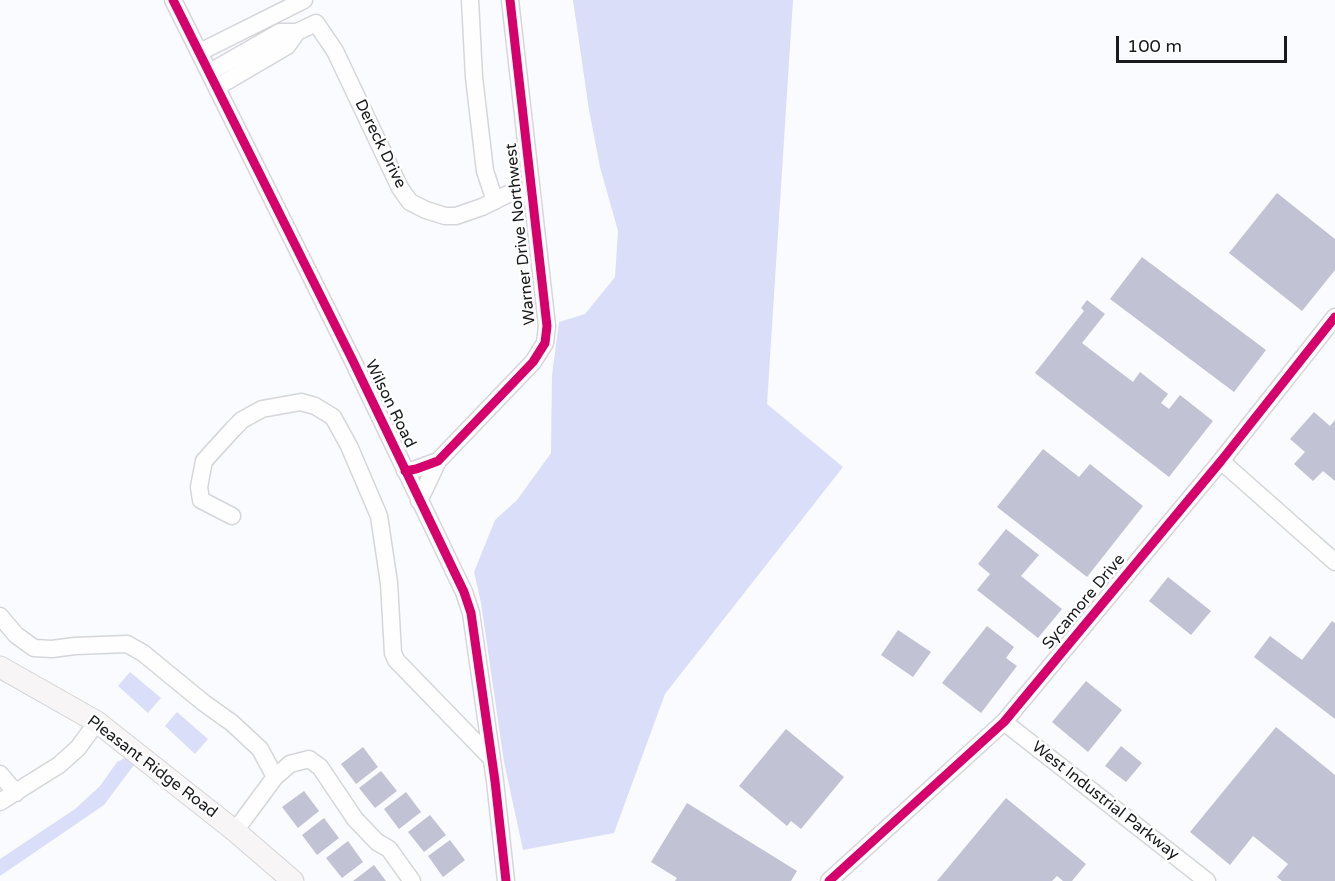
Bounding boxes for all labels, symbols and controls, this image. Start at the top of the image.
scale bar [1119,24,1290,62]
text: 100 m [1127,35,1182,57]
street label: Dereck Drive [350,96,410,192]
street label: Warner Drive Northwest [502,142,540,326]
street label: Wilson Road [360,357,420,451]
street label: Sycamore Drive [1039,551,1129,653]
street label: Pleasant Ridge Road [83,712,221,822]
street label: West Industrial Parkway [1028,738,1182,864]

